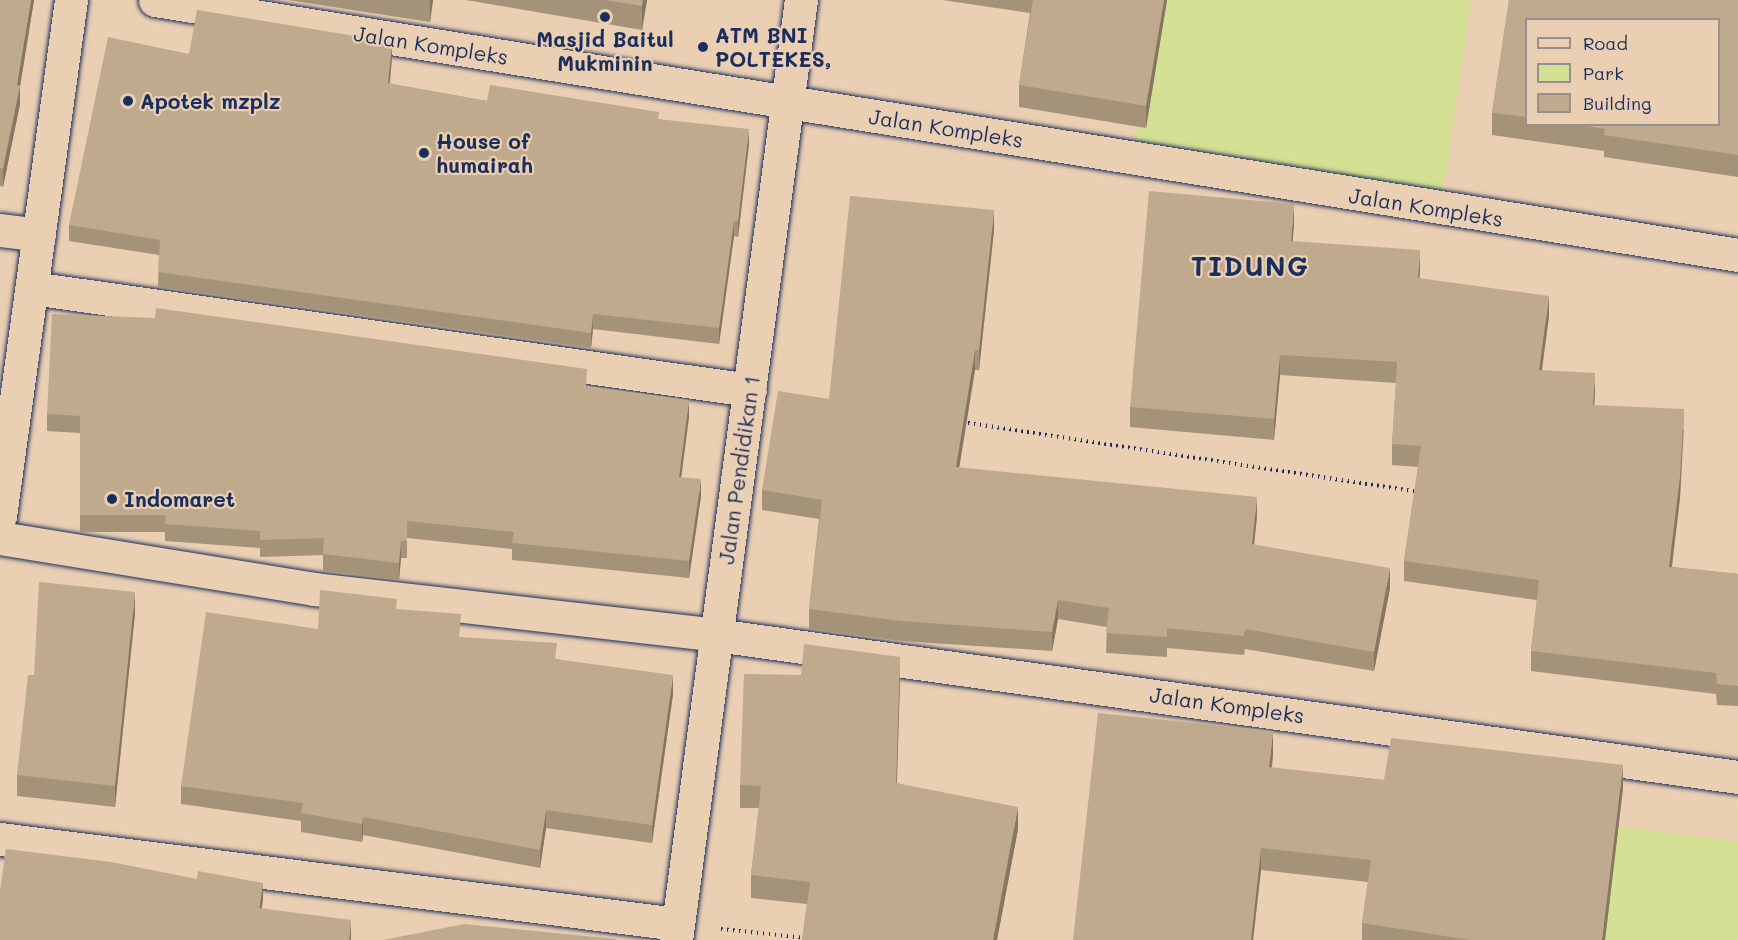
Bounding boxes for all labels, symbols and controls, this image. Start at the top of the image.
marker: Masjid Baitul Mukminin [598,10,612,24]
legend [1525,18,1720,126]
street label: Jalan Kompleks [352,20,510,70]
place label: ATM BNI POLTEKES, [715,22,831,72]
place label: Masjid Baitul Mukminin [536,26,674,76]
text: Road [1583,31,1628,55]
marker: ATM BNI POLTEKES, [696,40,710,54]
text: Park [1583,61,1624,85]
place label: Apotek mzplz [140,88,281,114]
text: Building [1583,91,1651,115]
marker: Apotek mzplz [121,94,135,108]
street label: Jalan Kompleks [867,103,1025,153]
place label: House of humairah [436,128,533,178]
marker: House of humairah [417,146,431,160]
street label: Jalan Kompleks [1347,182,1505,232]
district label: TIDUNG [1191,250,1309,282]
street label: Jalan Pendidikan 1 [713,374,765,566]
place label: Indomaret [124,486,235,512]
marker: Indomaret [105,492,119,506]
street label: Jalan Kompleks [1148,682,1306,728]

